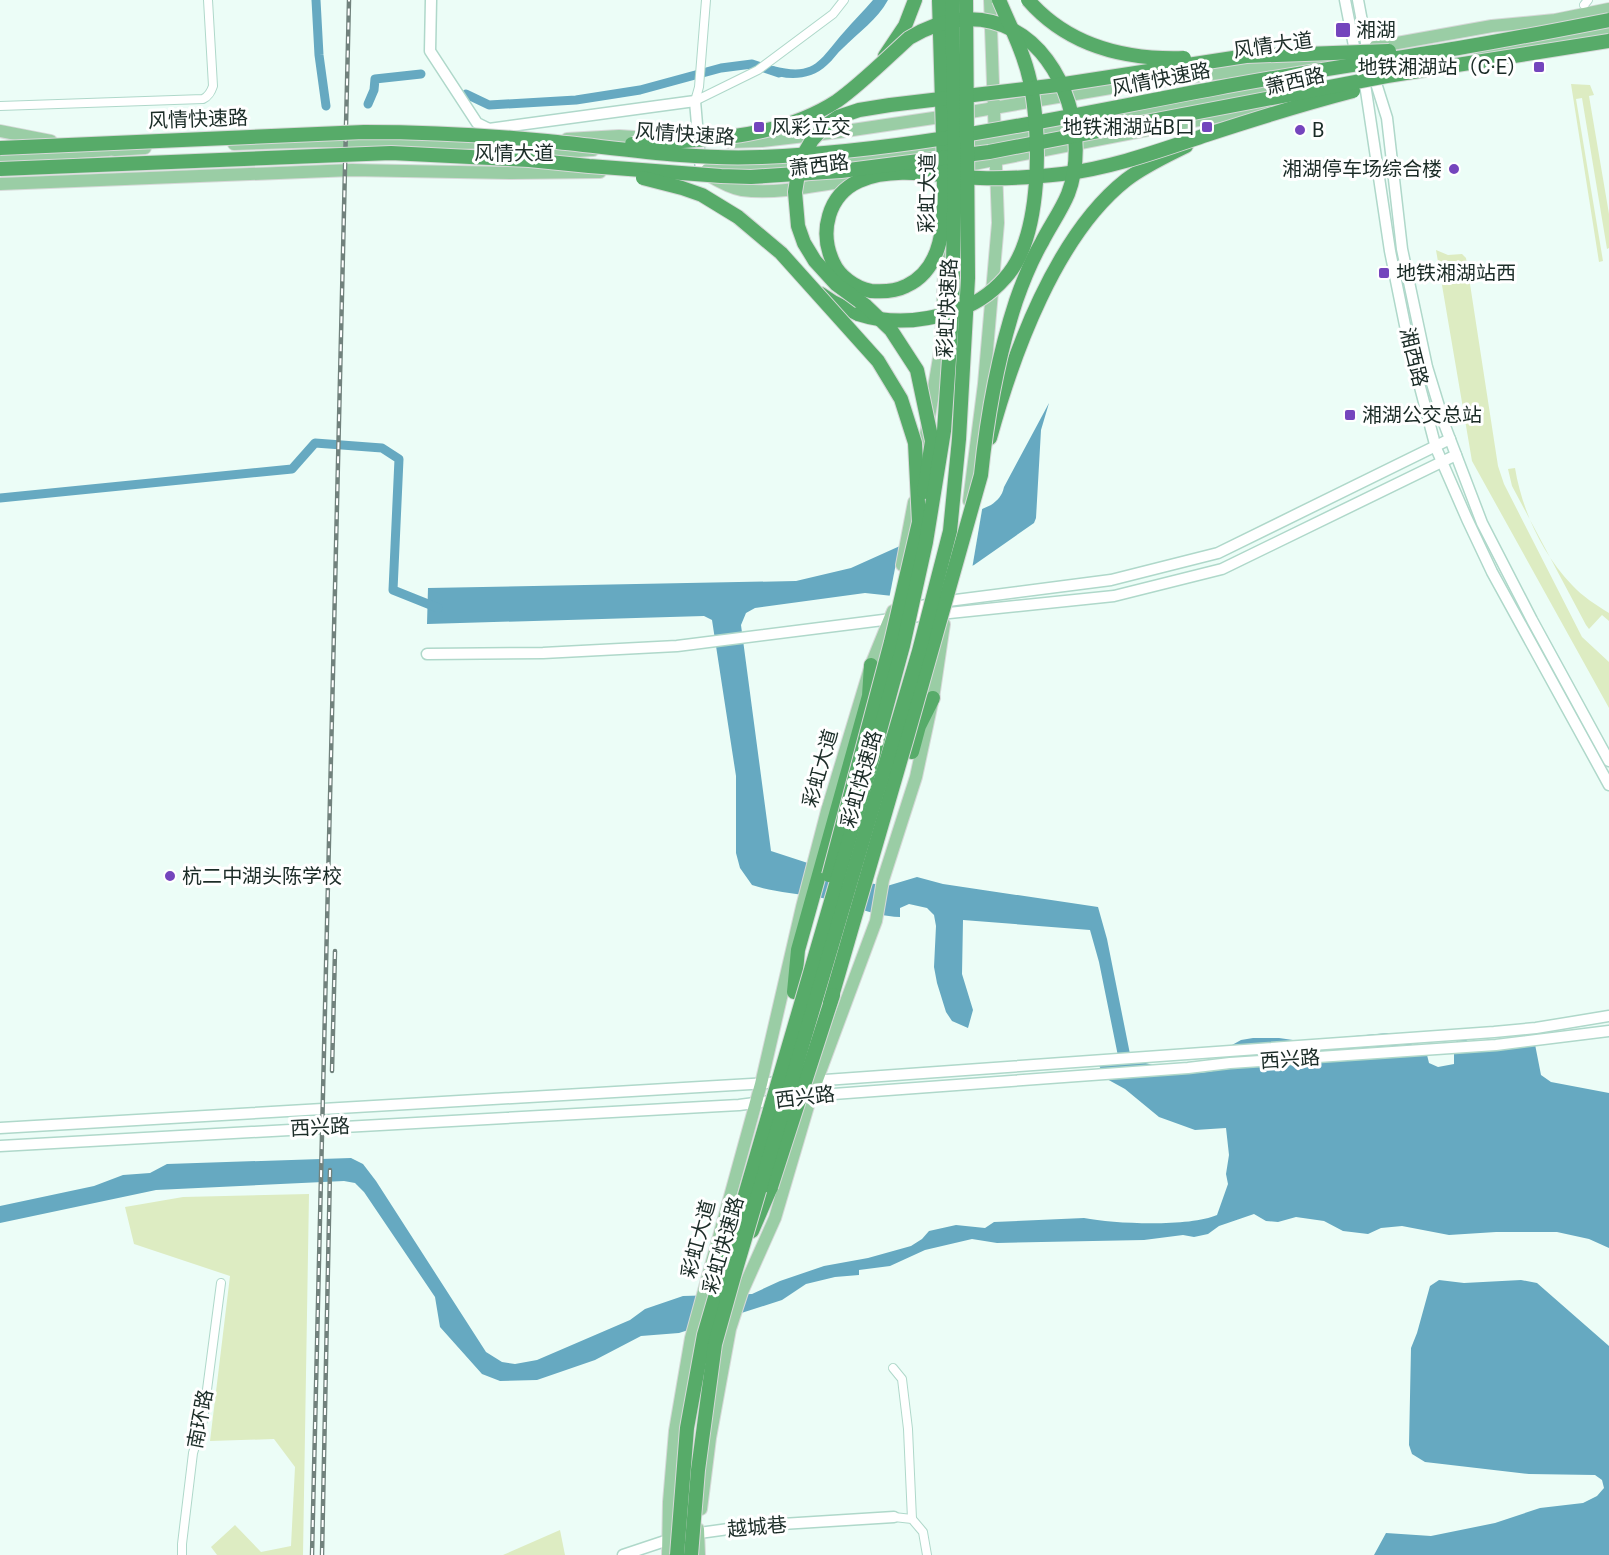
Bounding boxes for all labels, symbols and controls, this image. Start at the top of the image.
place label: 湘湖 [1356,18,1396,42]
marker: 湘湖 [1334,21,1352,39]
street label: 风情大道 [1232,28,1314,62]
place label: 地铁湘湖站（C·E） [1357,55,1527,79]
street label: 风情快速路 [1110,58,1212,100]
marker: 地铁湘湖站（C·E） [1532,60,1546,74]
street label: 萧西路 [1263,63,1327,99]
street label: 风情快速路 [148,105,248,133]
place label: 风彩立交 [771,115,851,139]
place label: 地铁湘湖站B口 [1063,115,1195,139]
place label: B [1312,118,1324,142]
street label: 风情快速路 [634,119,736,149]
marker: 风彩立交 [752,120,766,134]
marker: 地铁湘湖站B口 [1200,120,1214,134]
marker: B [1293,123,1307,137]
street label: 风情大道 [474,141,554,165]
street label: 萧西路 [788,149,850,181]
street label: 彩虹大道 [914,153,940,233]
place label: 湘湖停车场综合楼 [1282,157,1442,181]
marker: 湘湖停车场综合楼 [1447,162,1461,176]
street label: 彩虹快速路 [932,257,962,359]
place label: 地铁湘湖站西 [1396,261,1516,285]
marker: 地铁湘湖站西 [1377,266,1391,280]
street label: 湘西路 [1395,325,1433,389]
place label: 湘湖公交总站 [1362,403,1482,427]
marker: 湘湖公交总站 [1343,408,1357,422]
street label: 彩虹大道 [797,726,843,810]
street label: 彩虹快速路 [836,728,886,830]
place label: 杭二中湖头陈学校 [182,864,342,888]
marker: 杭二中湖头陈学校 [163,869,177,883]
street label: 西兴路 [1259,1045,1321,1073]
street label: 西兴路 [774,1081,836,1113]
street label: 西兴路 [289,1113,351,1141]
street label: 彩虹快速路 [698,1194,748,1296]
street label: 彩虹大道 [676,1197,720,1281]
street label: 南环路 [182,1387,218,1451]
street label: 越城巷 [726,1512,788,1542]

